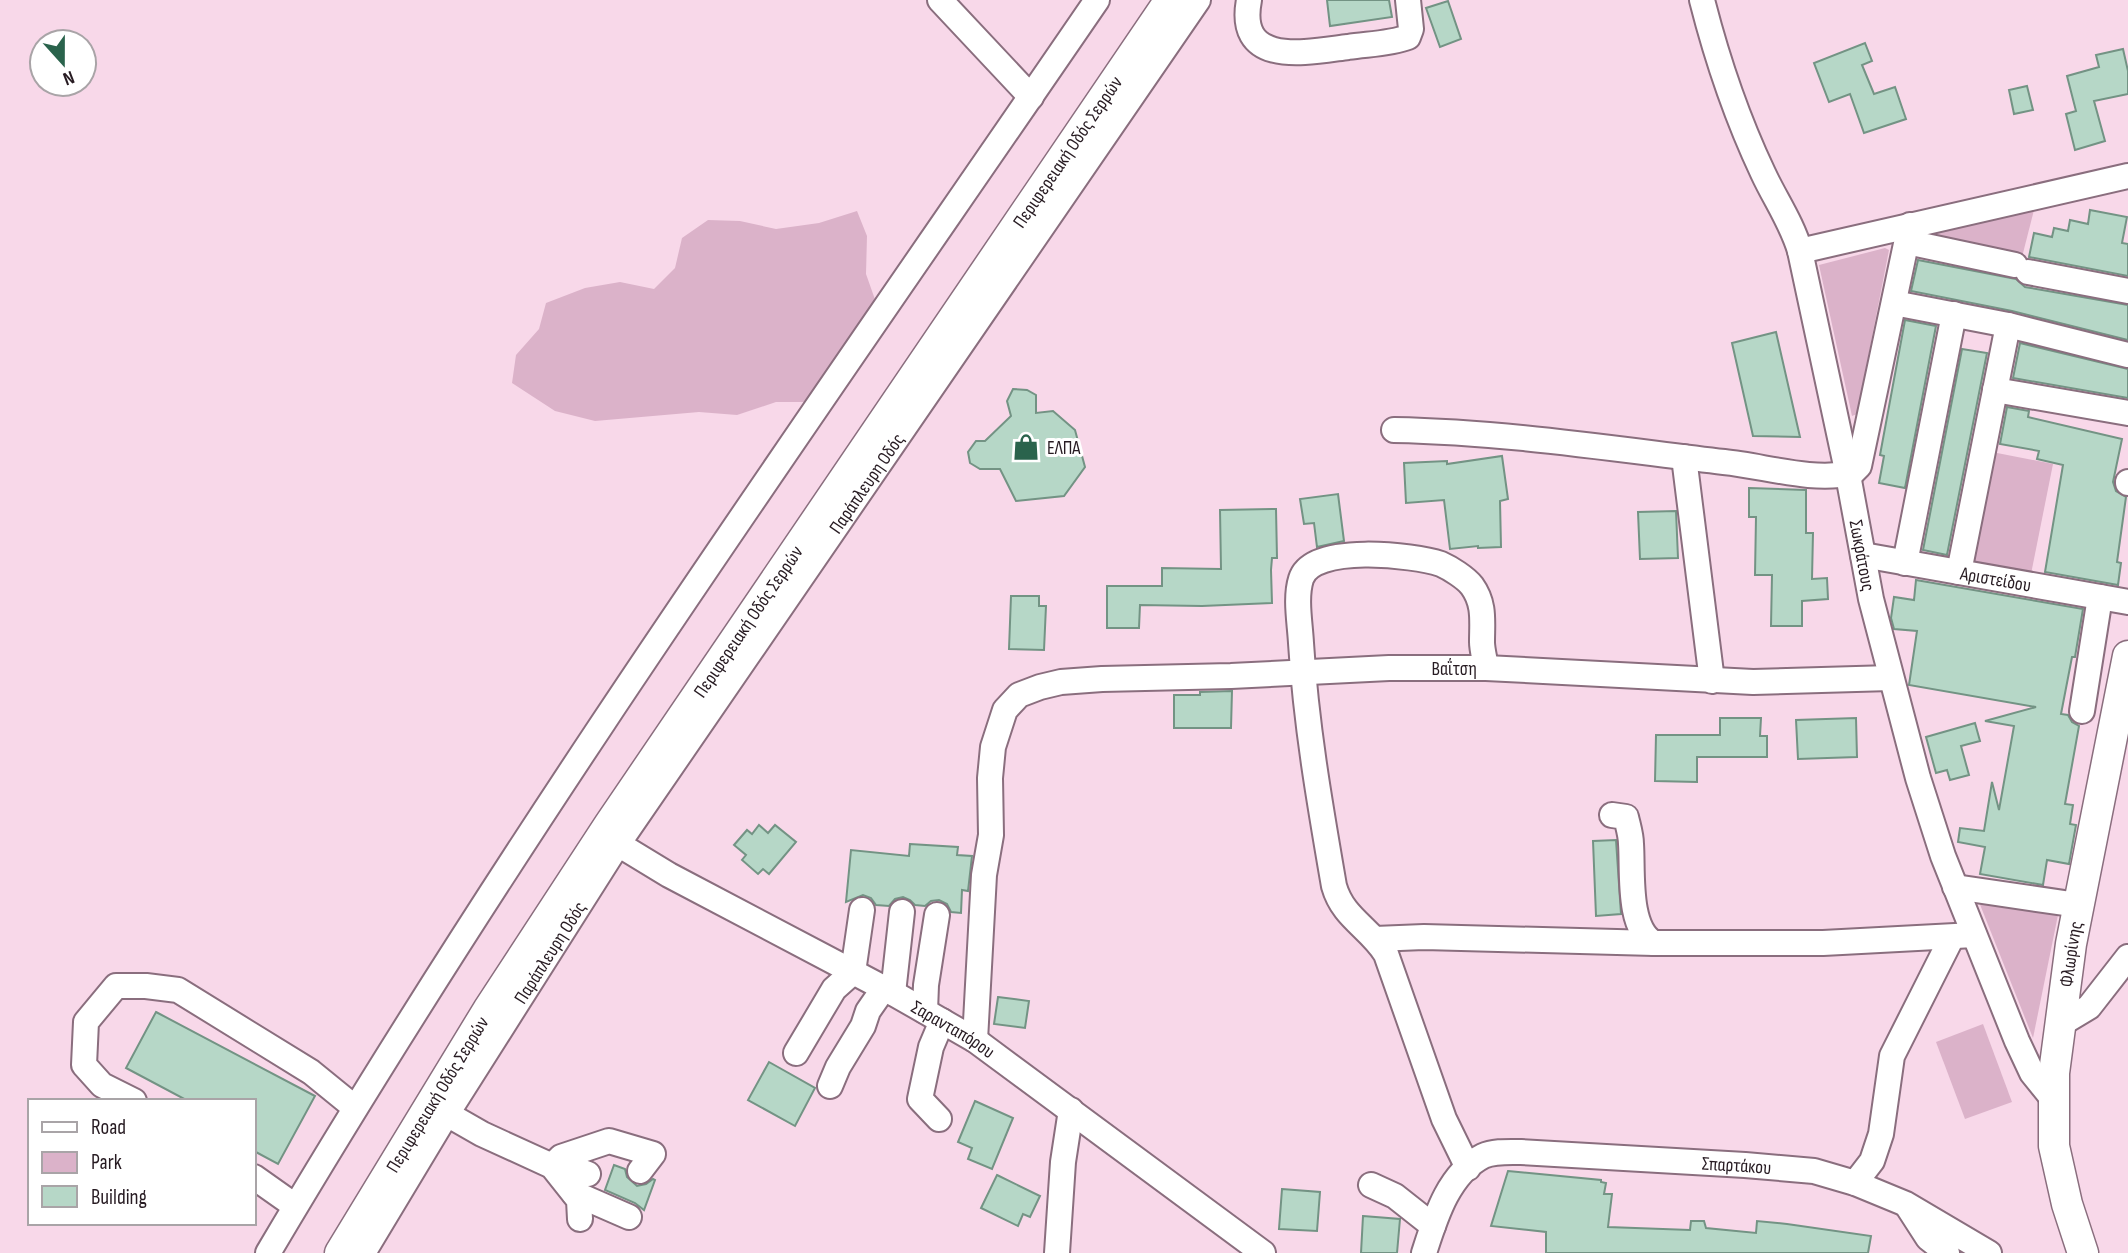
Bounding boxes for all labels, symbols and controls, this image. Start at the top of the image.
north arrow [28,28,98,98]
text: N [60,65,77,90]
street label: Περιφερειακή Οδός Σερρών [1009,72,1128,233]
street label: Παράπλευρη Οδός [825,429,910,539]
shop icon: ΕΛΠΑ [1011,432,1041,462]
place label: ΕΛΠΑ [1047,437,1081,460]
street label: Σωκράτους [1844,518,1879,593]
street label: Περιφερειακή Οδός Σερρών [689,541,809,702]
street label: Αριστείδου [1957,562,2033,598]
street label: Βαΐτση [1431,658,1477,681]
street label: Παράπλευρη Οδός [510,897,592,1008]
street label: Φλωρίνης [2055,919,2088,989]
street label: Σαρανταπόρου [907,996,999,1064]
street label: Περιφερειακή Οδός Σερρών [382,1012,495,1177]
legend [28,1099,256,1225]
text: Road [91,1115,126,1140]
text: Park [91,1150,122,1175]
street label: Σπαρτάκου [1701,1153,1772,1180]
text: Building [91,1185,147,1210]

